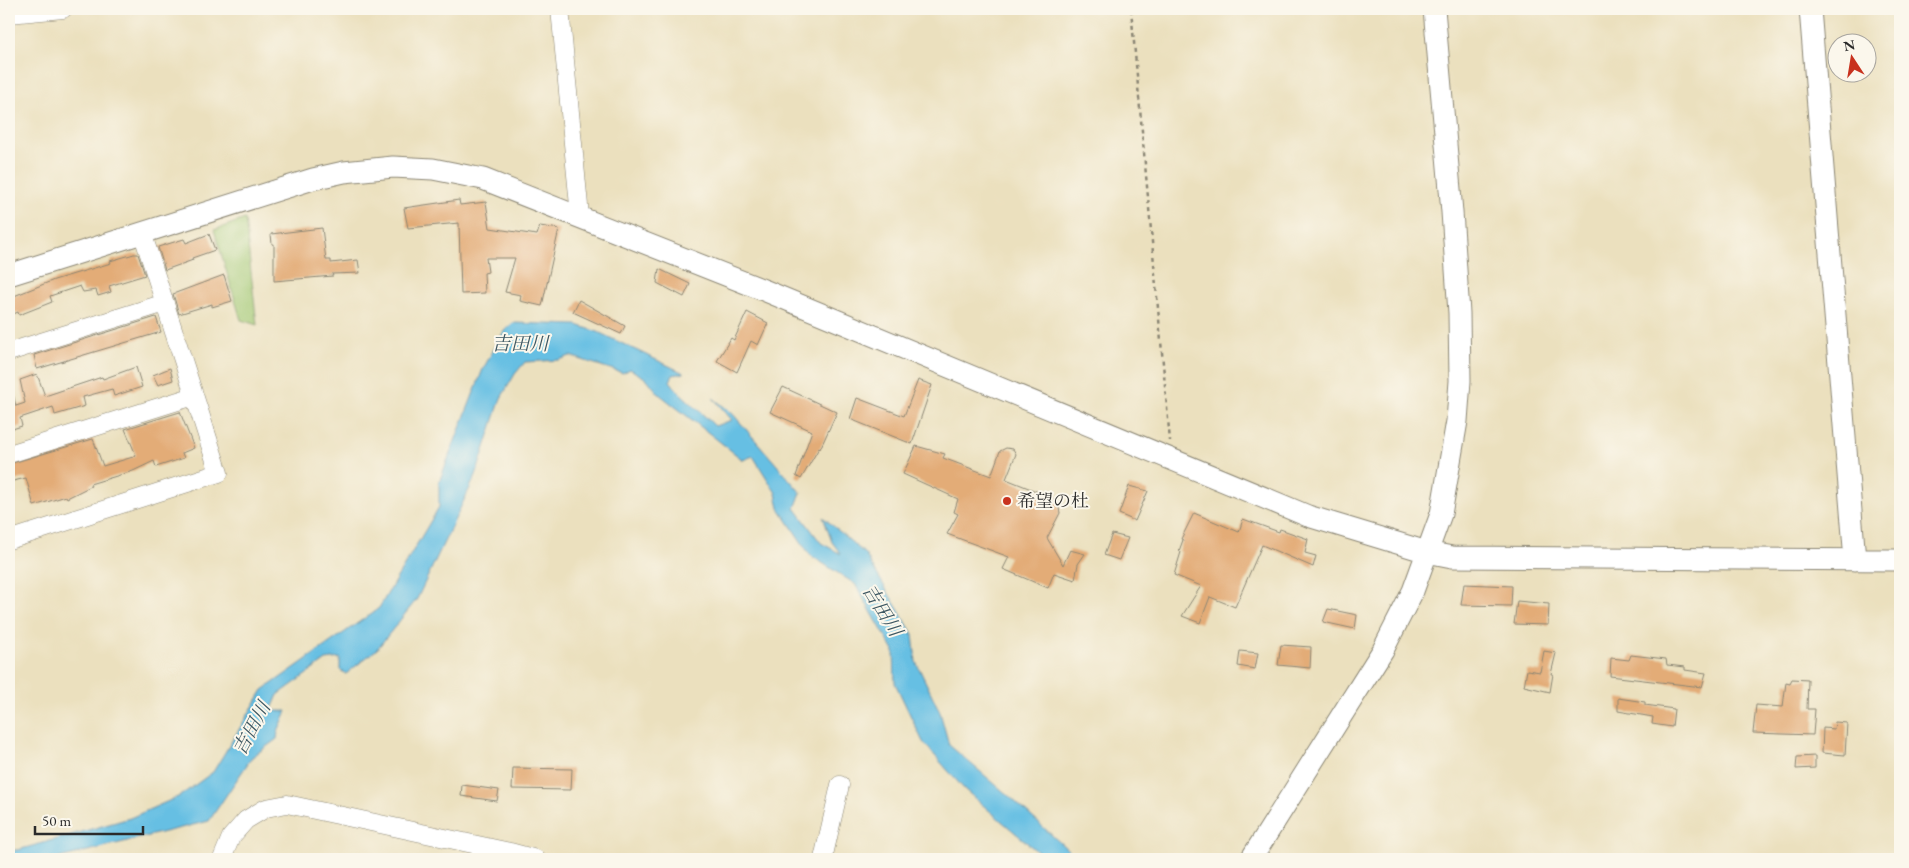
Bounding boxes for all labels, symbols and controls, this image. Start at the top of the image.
north arrow [1826,32,1876,82]
text: N [1842,35,1857,55]
water label: 吉田川 [491,331,550,356]
place label: 希望の杜 [1017,489,1089,512]
marker: 希望の杜 [1001,495,1013,507]
water label: 吉田川 [857,579,909,643]
water label: 吉田川 [227,695,277,759]
scale bar [35,803,142,835]
text: 50 m [42,811,71,830]

